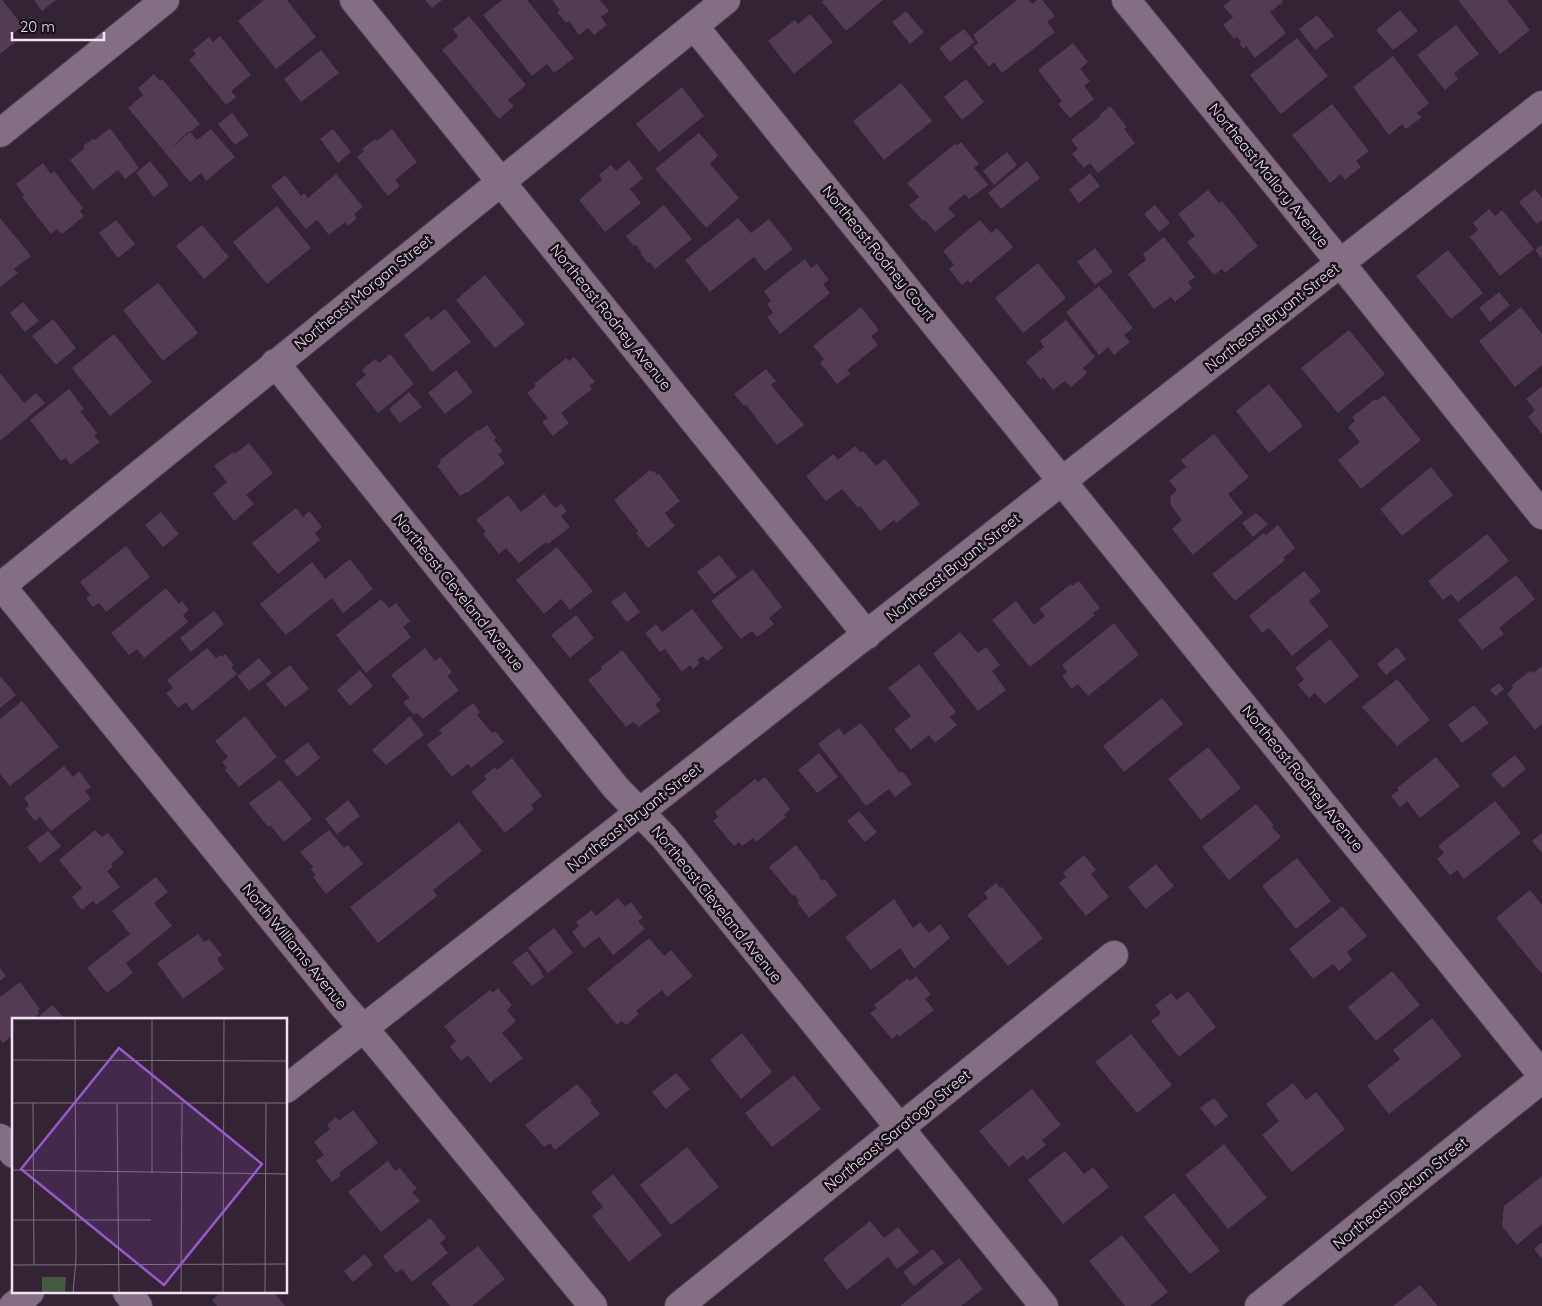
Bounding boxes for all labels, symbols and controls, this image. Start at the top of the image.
scale bar [12,10,105,42]
text: 20 m [20,17,55,36]
street label: Northeast Mallory Avenue [1205,99,1333,251]
street label: Northeast Rodney Court [818,181,940,325]
street label: Northeast Morgan Street [290,230,436,354]
street label: Northeast Rodney Avenue [546,240,676,394]
street label: Northeast Bryant Street [1201,259,1343,375]
street label: Northeast Bryant Street [882,509,1024,625]
street label: Northeast Cleveland Avenue [390,510,528,674]
street label: Northeast Rodney Avenue [1238,701,1368,855]
street label: Northeast Bryant Street [563,759,705,875]
street label: Northeast Cleveland Avenue [648,822,786,986]
street label: North Williams Avenue [238,879,352,1013]
inset map [12,1018,288,1294]
street label: Northeast Saratoga Street [820,1065,974,1195]
street label: Northeast Dekum Street [1329,1133,1471,1253]

